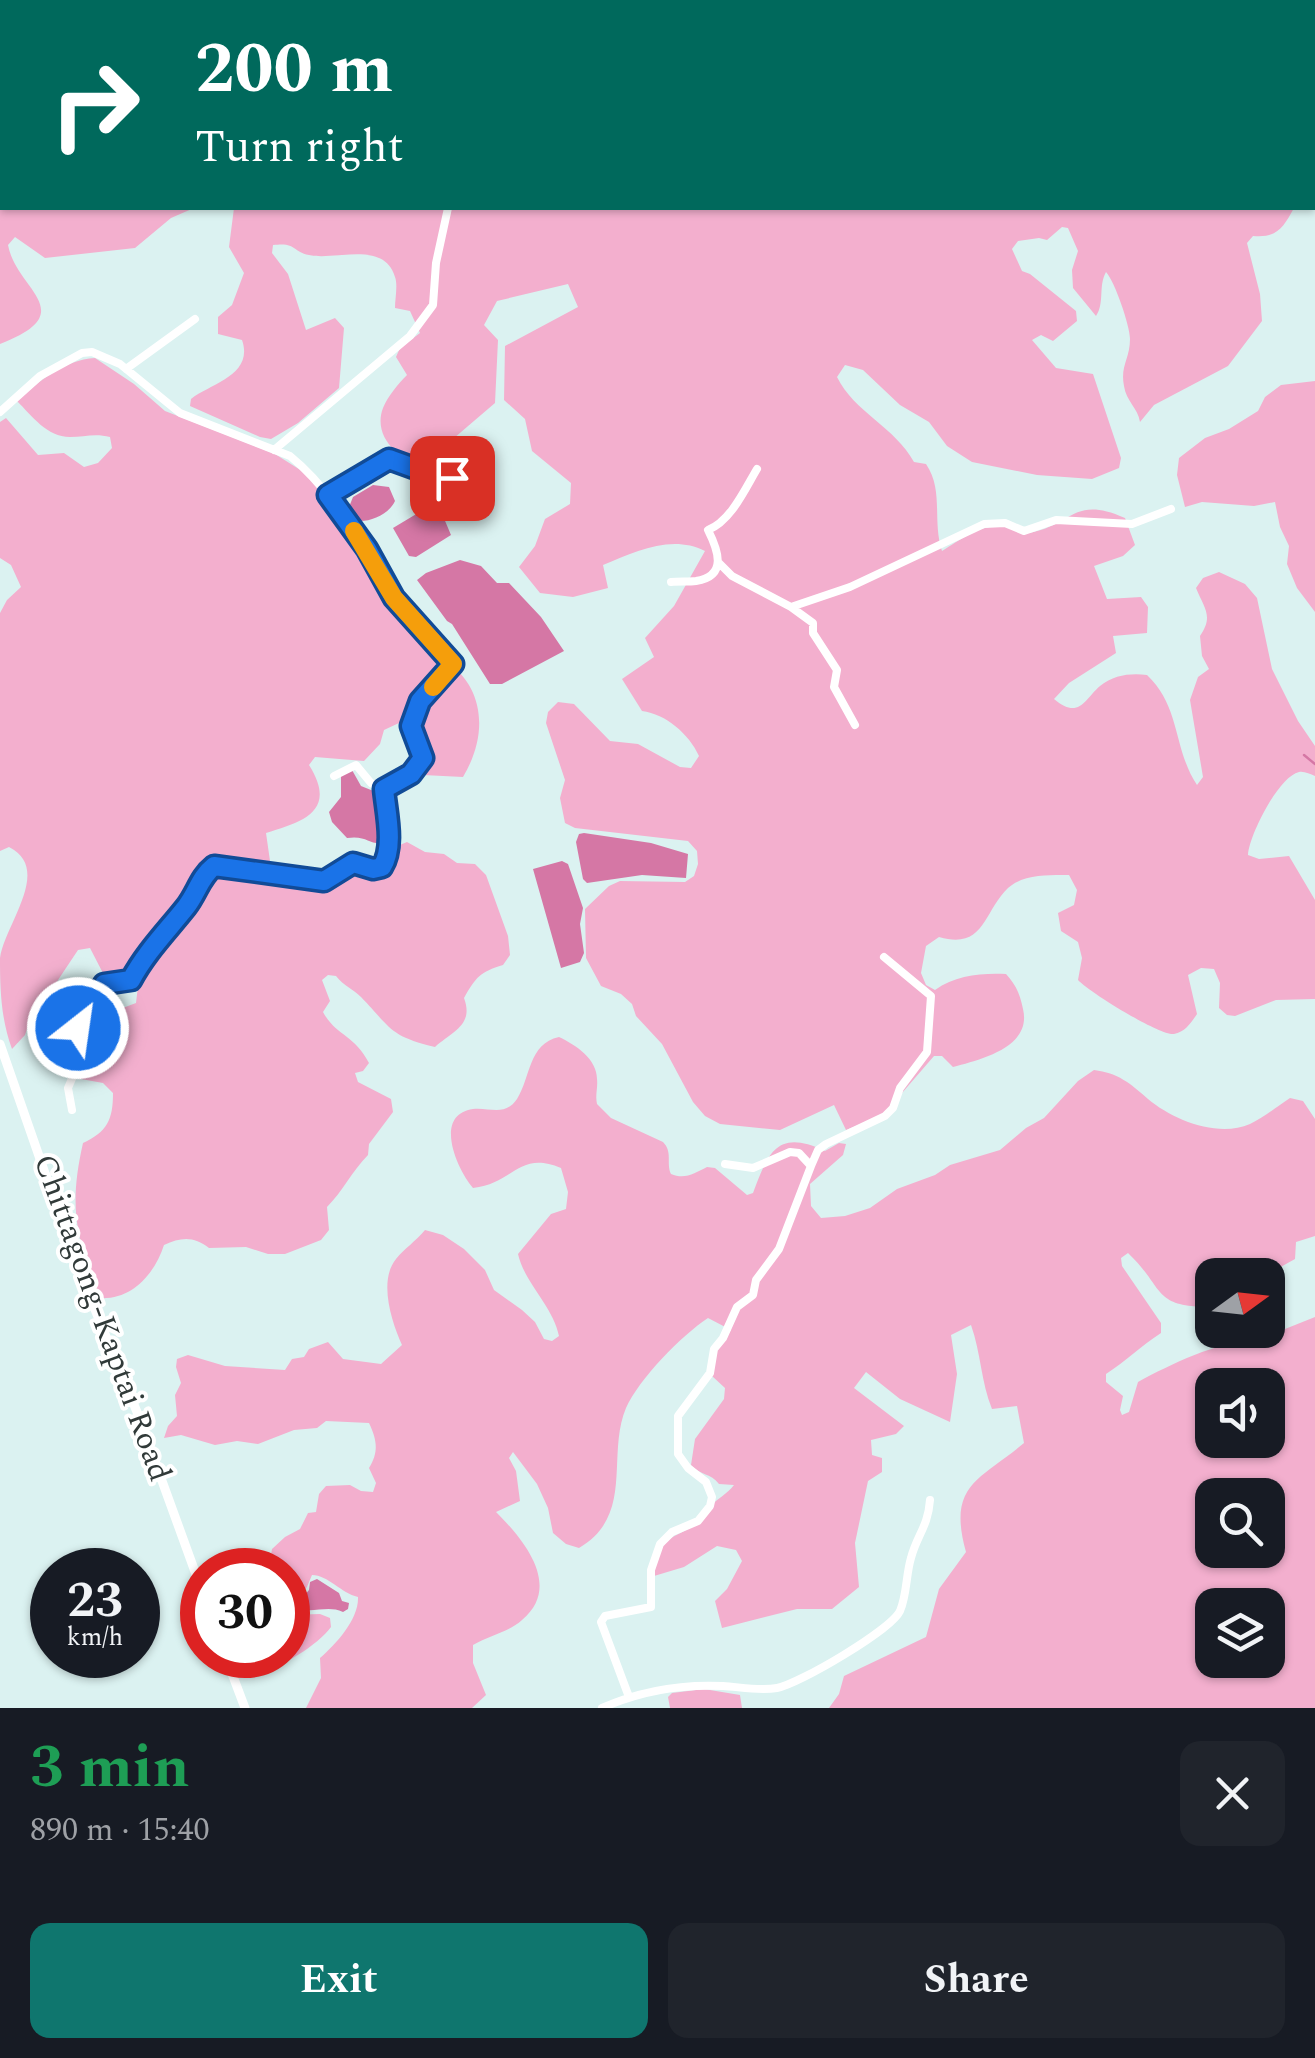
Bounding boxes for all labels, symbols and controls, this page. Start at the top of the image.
text: 200 m [195,17,393,123]
icon: right [30,40,160,170]
text: Turn right [195,113,404,182]
pin [410,436,495,521]
icon: arrive [425,451,480,506]
position arrow [26,976,130,1080]
street label: Chittagong-Kaptai Road [20,1147,184,1489]
north arrow [1195,1258,1285,1348]
map controls [1195,1258,1285,1678]
button: sound [1195,1368,1285,1458]
button: search [1195,1478,1285,1568]
speed limit sign: 30 [180,1548,310,1678]
text: 23 [67,1563,123,1639]
button: layers [1195,1588,1285,1678]
text: km/h [67,1619,123,1657]
text: 3 min [30,1722,190,1814]
button: close [1180,1741,1285,1846]
text: 890 m · 15:40 [30,1806,210,1855]
button: Exit [30,1923,648,2038]
button: Share [668,1923,1285,2038]

